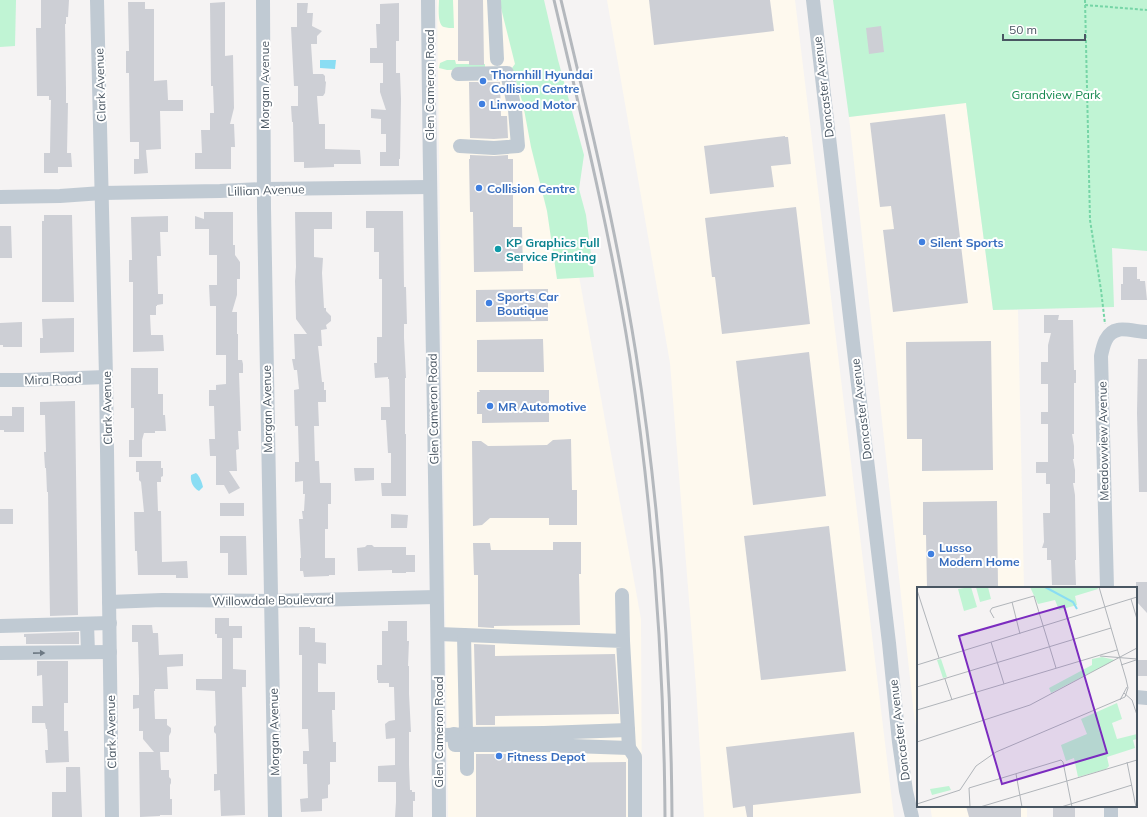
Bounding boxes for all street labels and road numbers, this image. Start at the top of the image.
street label: Glen Cameron Road [422,29,437,141]
street label: Doncaster Avenue [809,36,837,138]
street label: Morgan Avenue [257,41,272,129]
street label: Clark Avenue [91,48,109,122]
street label: Lillian Avenue [227,181,305,199]
street label: Glen Cameron Road [425,353,441,465]
street label: Doncaster Avenue [847,358,875,460]
street label: Morgan Avenue [259,365,275,453]
street label: Mira Road [24,371,82,387]
street label: Clark Avenue [99,371,115,445]
street label: Meadowview Avenue [1094,381,1112,501]
street label: Willowdale Boulevard [212,591,334,609]
street label: Glen Cameron Road [431,676,446,788]
street label: Doncaster Avenue [885,679,913,781]
street label: Morgan Avenue [266,688,282,776]
street label: Clark Avenue [103,695,119,769]

